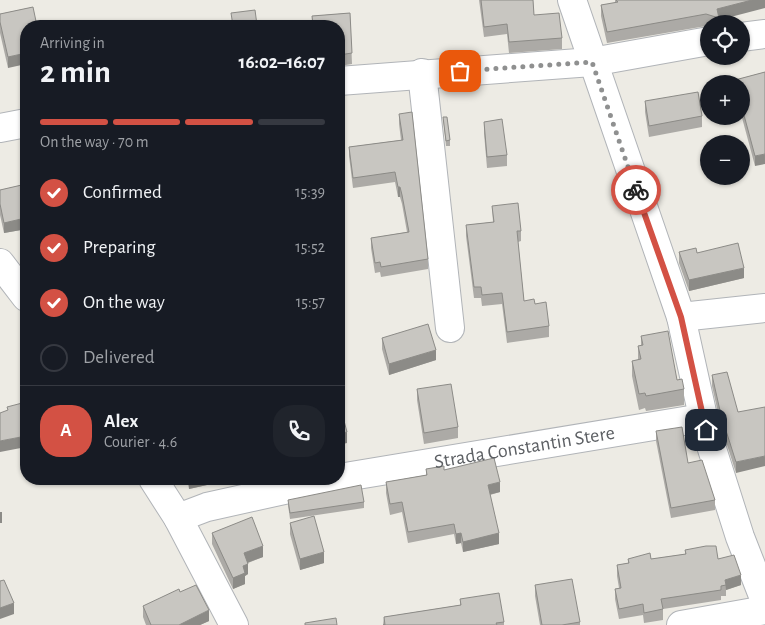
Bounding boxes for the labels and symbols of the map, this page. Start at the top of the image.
pin [439,50,481,92]
courier [611,165,661,215]
pin [685,409,727,451]
street label: Strada Constantin Stere [433,423,616,472]

